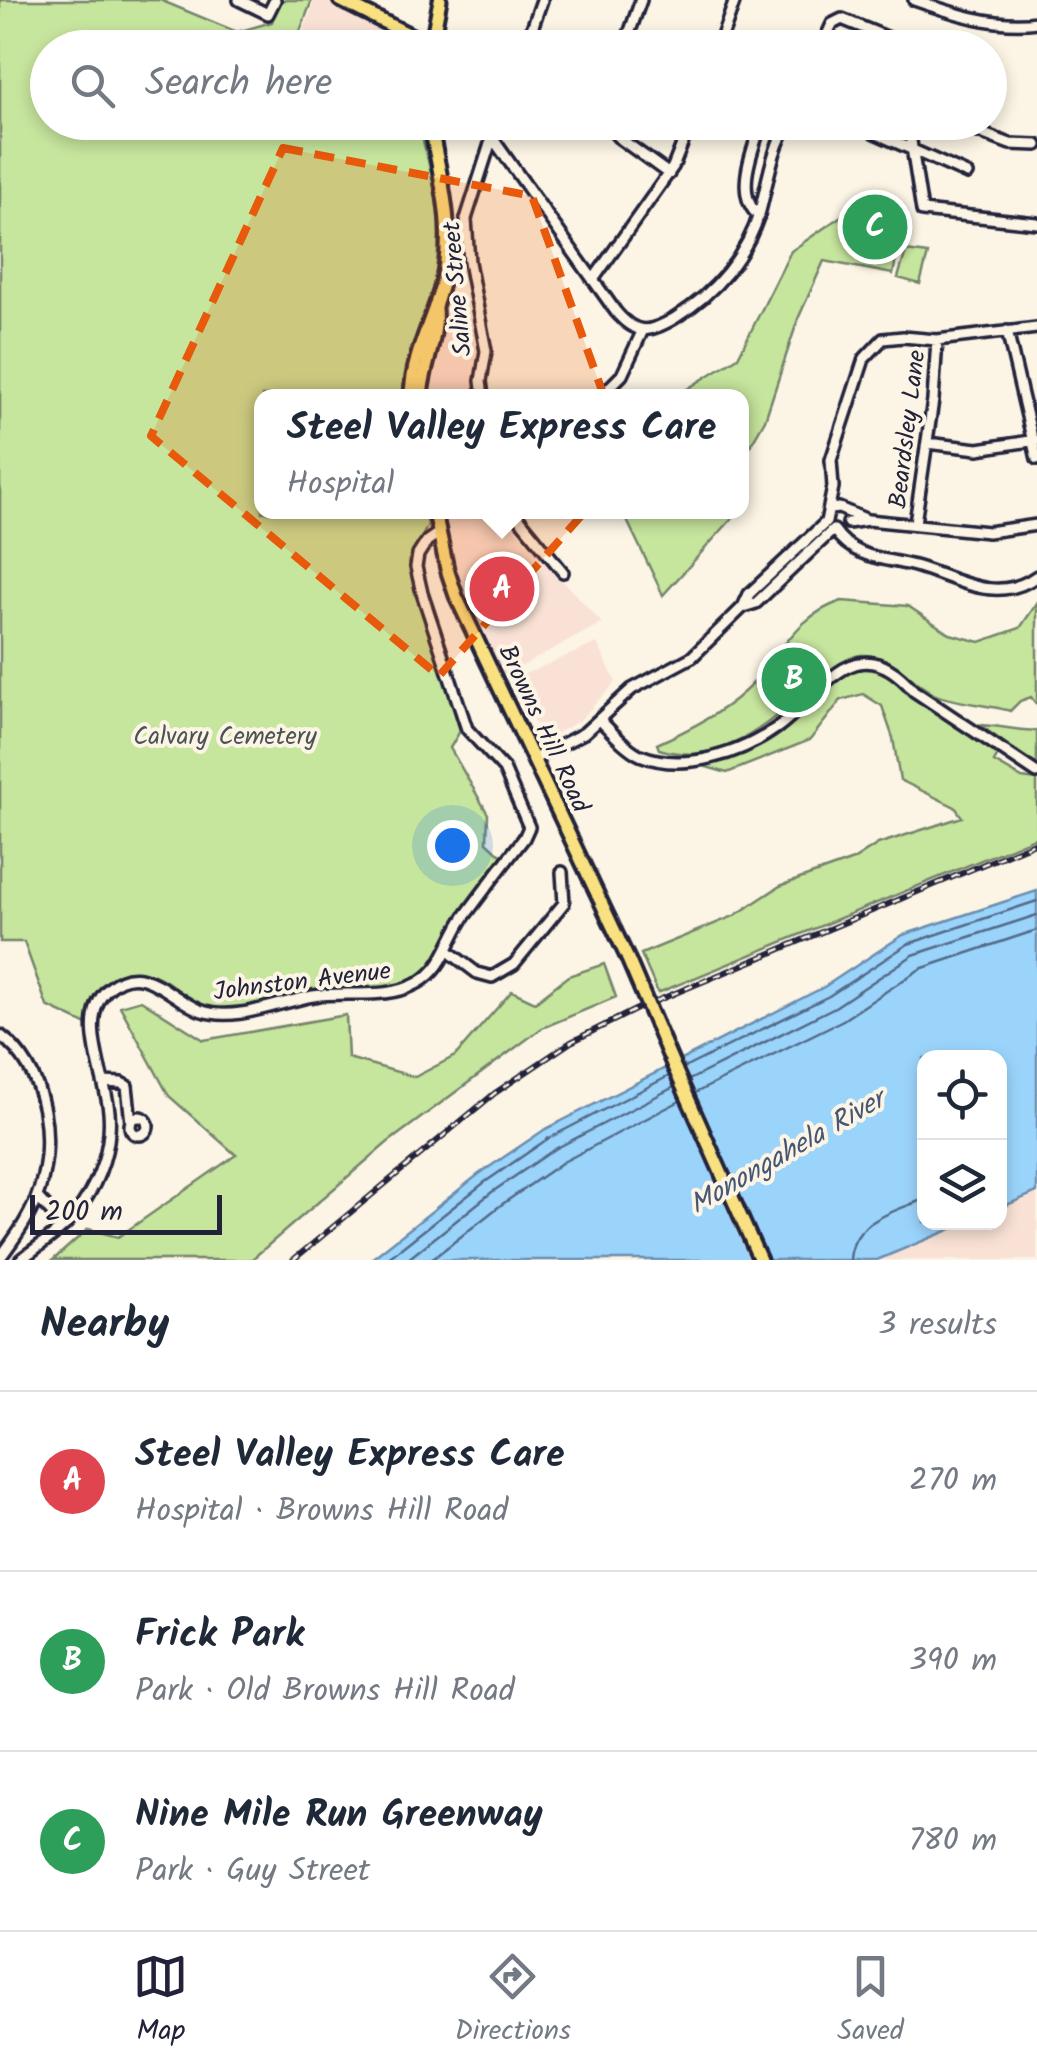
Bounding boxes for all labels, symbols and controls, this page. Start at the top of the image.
search box [30,30,1007,140]
text: Search here [145,55,332,115]
icon: search [65,58,120,113]
pin: C [842,190,908,264]
street label: Saline Street [432,219,484,358]
street label: Beardsley Lane [878,348,938,511]
popup [254,389,749,519]
text: Steel Valley Express Care [287,399,716,459]
text: Hospital [287,459,394,510]
pin: A [470,552,534,626]
street label: Browns Hill Road [487,638,600,821]
pin: B [762,642,826,718]
park label: Calvary Cemetery [133,717,317,757]
your location [427,820,478,871]
street label: Johnston Avenue [211,951,393,1013]
map controls [917,1050,1007,1230]
button: locate [917,1050,1007,1140]
water label: Monongahela River [681,1076,898,1227]
button: layers [917,1140,1007,1230]
scale bar [30,1190,222,1234]
text: 200 m [45,1190,123,1235]
text: Nearby [40,1292,169,1359]
text: 3 results [878,1300,997,1351]
text: Steel Valley Express Care [135,1426,565,1486]
text: A [62,1456,83,1507]
text: 270 m [909,1456,997,1507]
text: Hospital · Browns Hill Road [135,1486,508,1537]
text: Frick Park [135,1606,304,1666]
text: B [63,1636,82,1687]
text: 390 m [909,1636,997,1687]
text: Park · Old Browns Hill Road [135,1666,515,1717]
text: Nine Mile Run Greenway [135,1786,543,1846]
text: C [63,1816,82,1867]
text: 780 m [909,1816,997,1867]
text: Park · Guy Street [135,1846,370,1897]
tab: Map [133,1949,188,2054]
tab: Directions [455,1949,571,2054]
tab: Saved [837,1949,904,2054]

